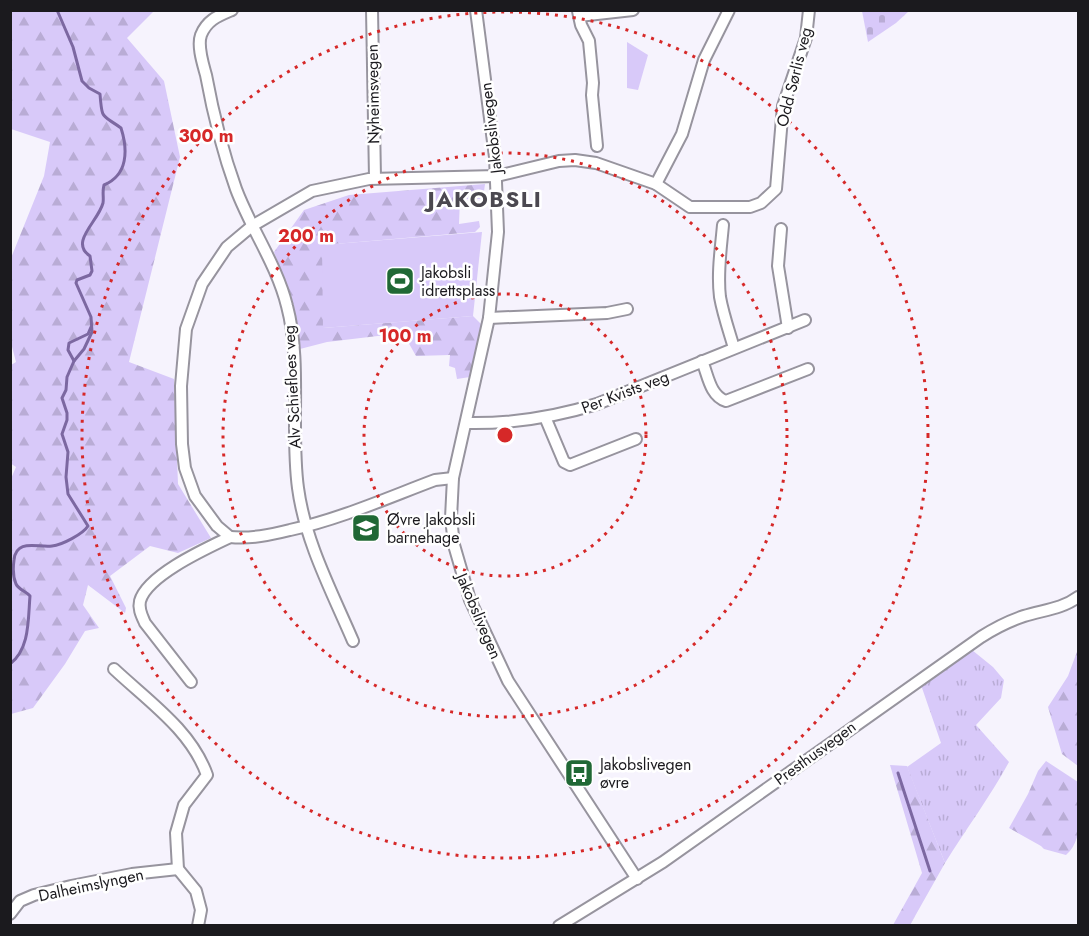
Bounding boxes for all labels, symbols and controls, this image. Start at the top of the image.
street label: Odd Sørlis veg [771,25,817,129]
street label: Nyheimsvegen [361,44,385,144]
street label: Jakobslivegen [474,81,508,177]
text: 300 m [178,123,234,149]
district label: JAKOBSLI [424,183,542,215]
text: 200 m [278,223,334,249]
place label: Jakobsli idrettsplass [419,261,495,302]
sports icon: Jakobsli idrettsplass [384,265,416,297]
text: 100 m [378,323,432,349]
street label: Alv Schiefloes veg [277,325,307,449]
street label: Per Kvists veg [578,365,672,419]
centre of rings [495,425,515,445]
place label: Øvre Jakobsli barnehage [387,508,476,549]
school or university icon: Øvre Jakobsli barnehage [350,512,382,544]
street label: Jakobslivegen [450,568,507,663]
street label: Presthusvegen [769,715,861,791]
place label: Jakobslivegen øvre [598,753,691,794]
bus stop icon: Jakobslivegen øvre [563,757,595,789]
street label: Dalheimslyngen [36,863,146,907]

